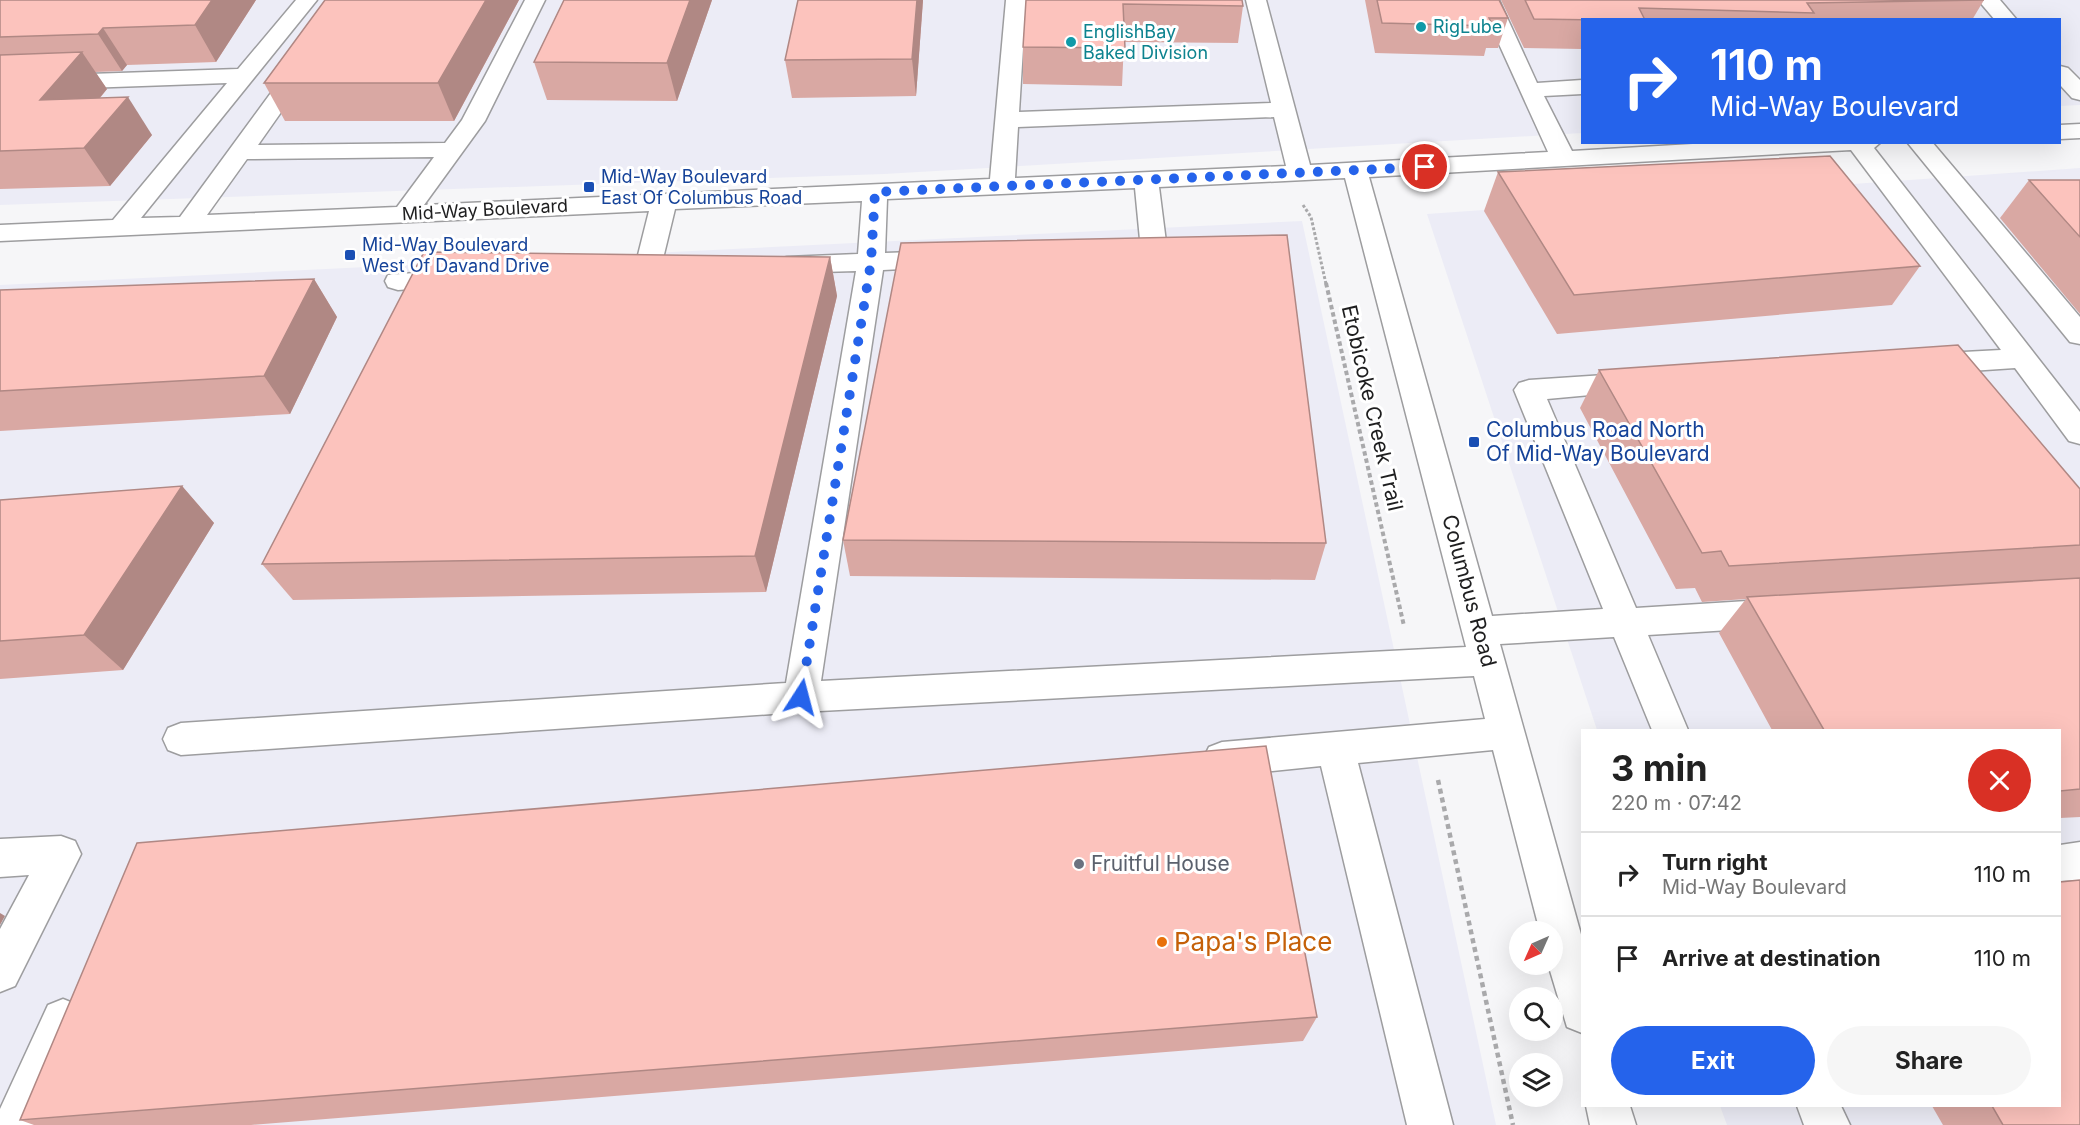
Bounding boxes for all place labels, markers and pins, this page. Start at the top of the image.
place label: RigLube [1433,16,1502,37]
marker: RigLube [1414,20,1428,34]
place label: EnglishBay Baked Division [1083,21,1208,63]
marker: EnglishBay Baked Division [1064,35,1078,49]
pin [1399,141,1450,192]
place label: Mid-Way Boulevard East Of Columbus Road [601,166,802,208]
marker: Mid-Way Boulevard East Of Columbus Road [582,180,596,194]
place label: Mid-Way Boulevard West Of Davand Drive [362,234,550,276]
marker: Mid-Way Boulevard West Of Davand Drive [343,248,357,262]
place label: Columbus Road North Of Mid-Way Boulevard [1486,417,1710,466]
marker: Columbus Road North Of Mid-Way Boulevard [1467,435,1481,449]
place label: Fruitful House [1091,851,1230,876]
marker: Fruitful House [1072,857,1086,871]
place label: Papa's Place [1174,926,1332,957]
marker: Papa's Place [1155,935,1169,949]

